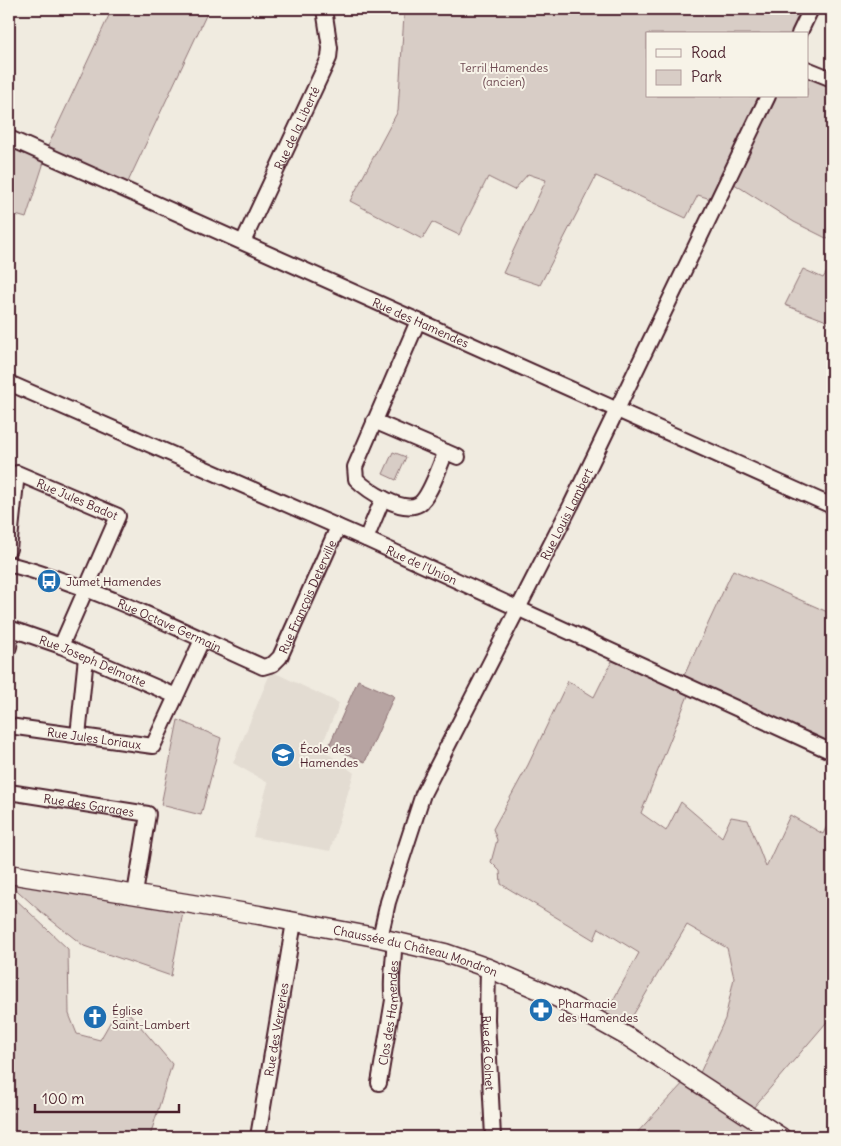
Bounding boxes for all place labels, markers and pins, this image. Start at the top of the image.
bus stop icon: Jumet Hamendes [36,568,62,594]
place label: Jumet Hamendes [66,574,161,589]
place label: École des Hamendes [300,741,358,770]
school or university icon: École des Hamendes [270,742,296,768]
place label: Pharmacie des Hamendes [558,996,638,1025]
pharmacy icon: Pharmacie des Hamendes [528,997,554,1023]
place label: Église Saint-Lambert [112,1003,190,1032]
church icon: Église Saint-Lambert [82,1004,108,1030]

